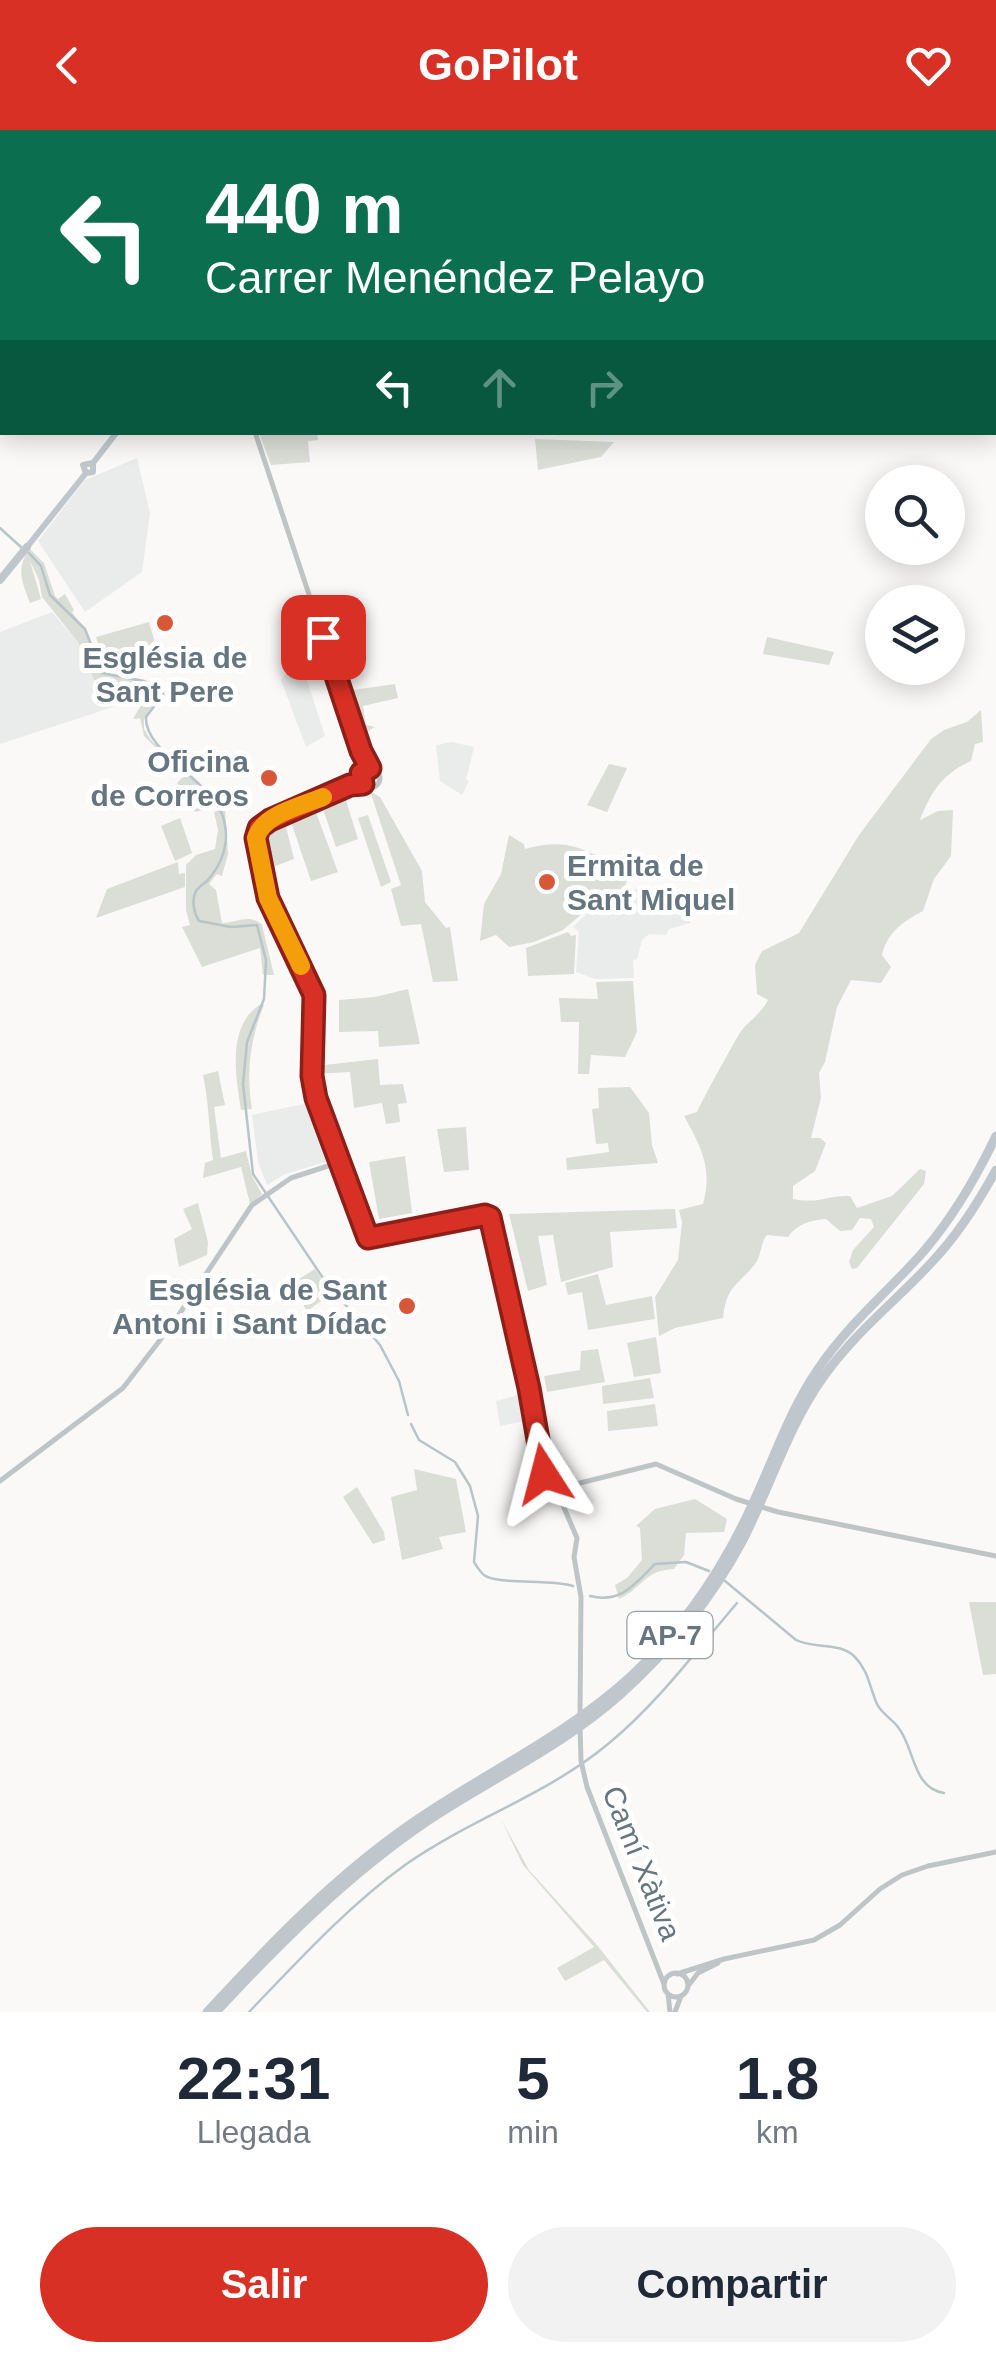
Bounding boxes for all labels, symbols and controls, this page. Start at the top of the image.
icon: back [40,38,95,93]
icon: heart [901,38,956,93]
text: GoPilot [418,39,578,90]
icon: left [40,170,170,300]
text: 440 m [205,170,403,248]
text: Carrer Menéndez Pelayo [205,252,705,303]
icon: left [367,360,422,415]
icon: ahead [472,360,527,415]
icon: right [577,360,632,415]
map controls [865,465,965,685]
button: search [865,465,965,565]
button: layers [865,585,965,685]
pin [281,595,366,680]
icon: arrive [296,610,351,665]
marker: Església de Sant Pere [154,612,176,634]
place label: Església de Sant Pere [82,641,248,708]
place label: Oficina de Correos [91,745,249,812]
marker: Oficina de Correos [258,767,280,789]
place label: Ermita de Sant Miquel [567,849,735,916]
marker: Ermita de Sant Miquel [536,871,558,893]
place label: Església de Sant Antoni i Sant Dídac [112,1273,387,1340]
marker: Església de Sant Antoni i Sant Dídac [396,1295,418,1317]
position arrow [492,1422,596,1526]
road number: AP-7 [628,1612,712,1658]
street label: Camí Xàtiva [596,1781,688,1945]
text: 22:31 [177,2045,330,2112]
text: 5 [516,2045,550,2112]
text: 1.8 [736,2045,819,2112]
text: Llegada [197,2114,311,2150]
text: min [507,2114,559,2150]
text: km [756,2114,799,2150]
button: Salir [40,2227,488,2342]
button: Compartir [508,2227,956,2342]

